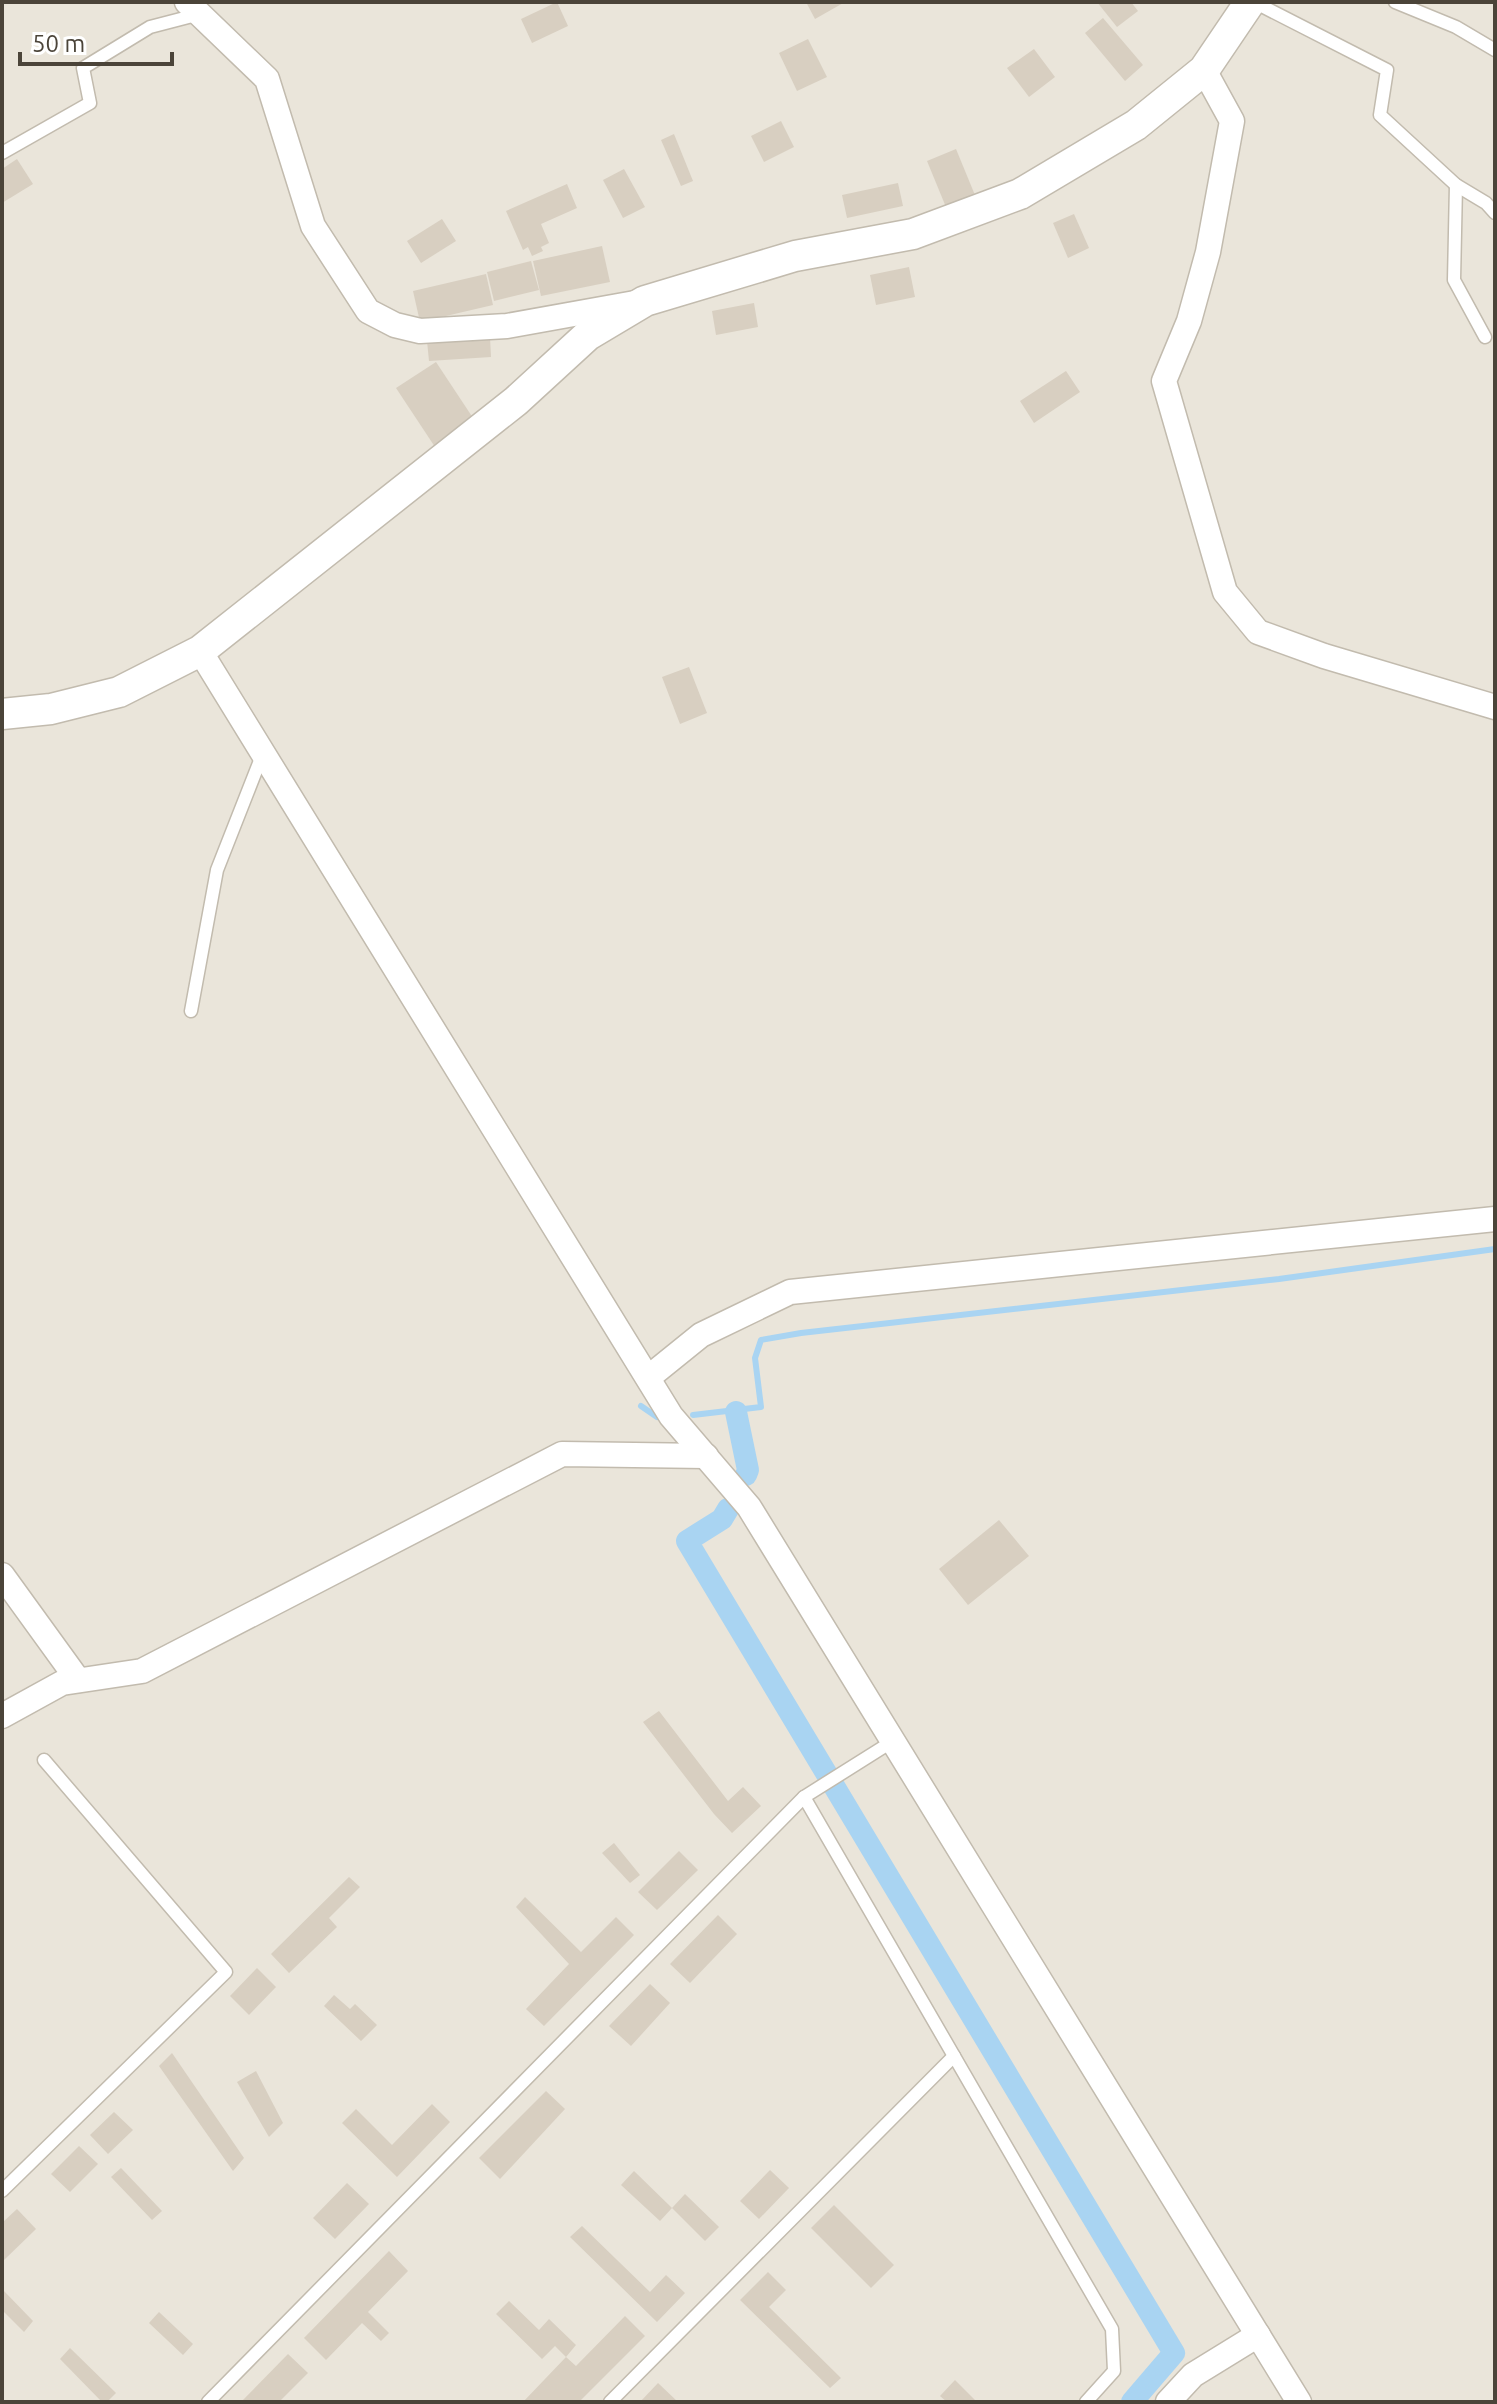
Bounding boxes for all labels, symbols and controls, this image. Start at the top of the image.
scale bar [20,16,172,66]
text: 50 m [32,30,85,57]

